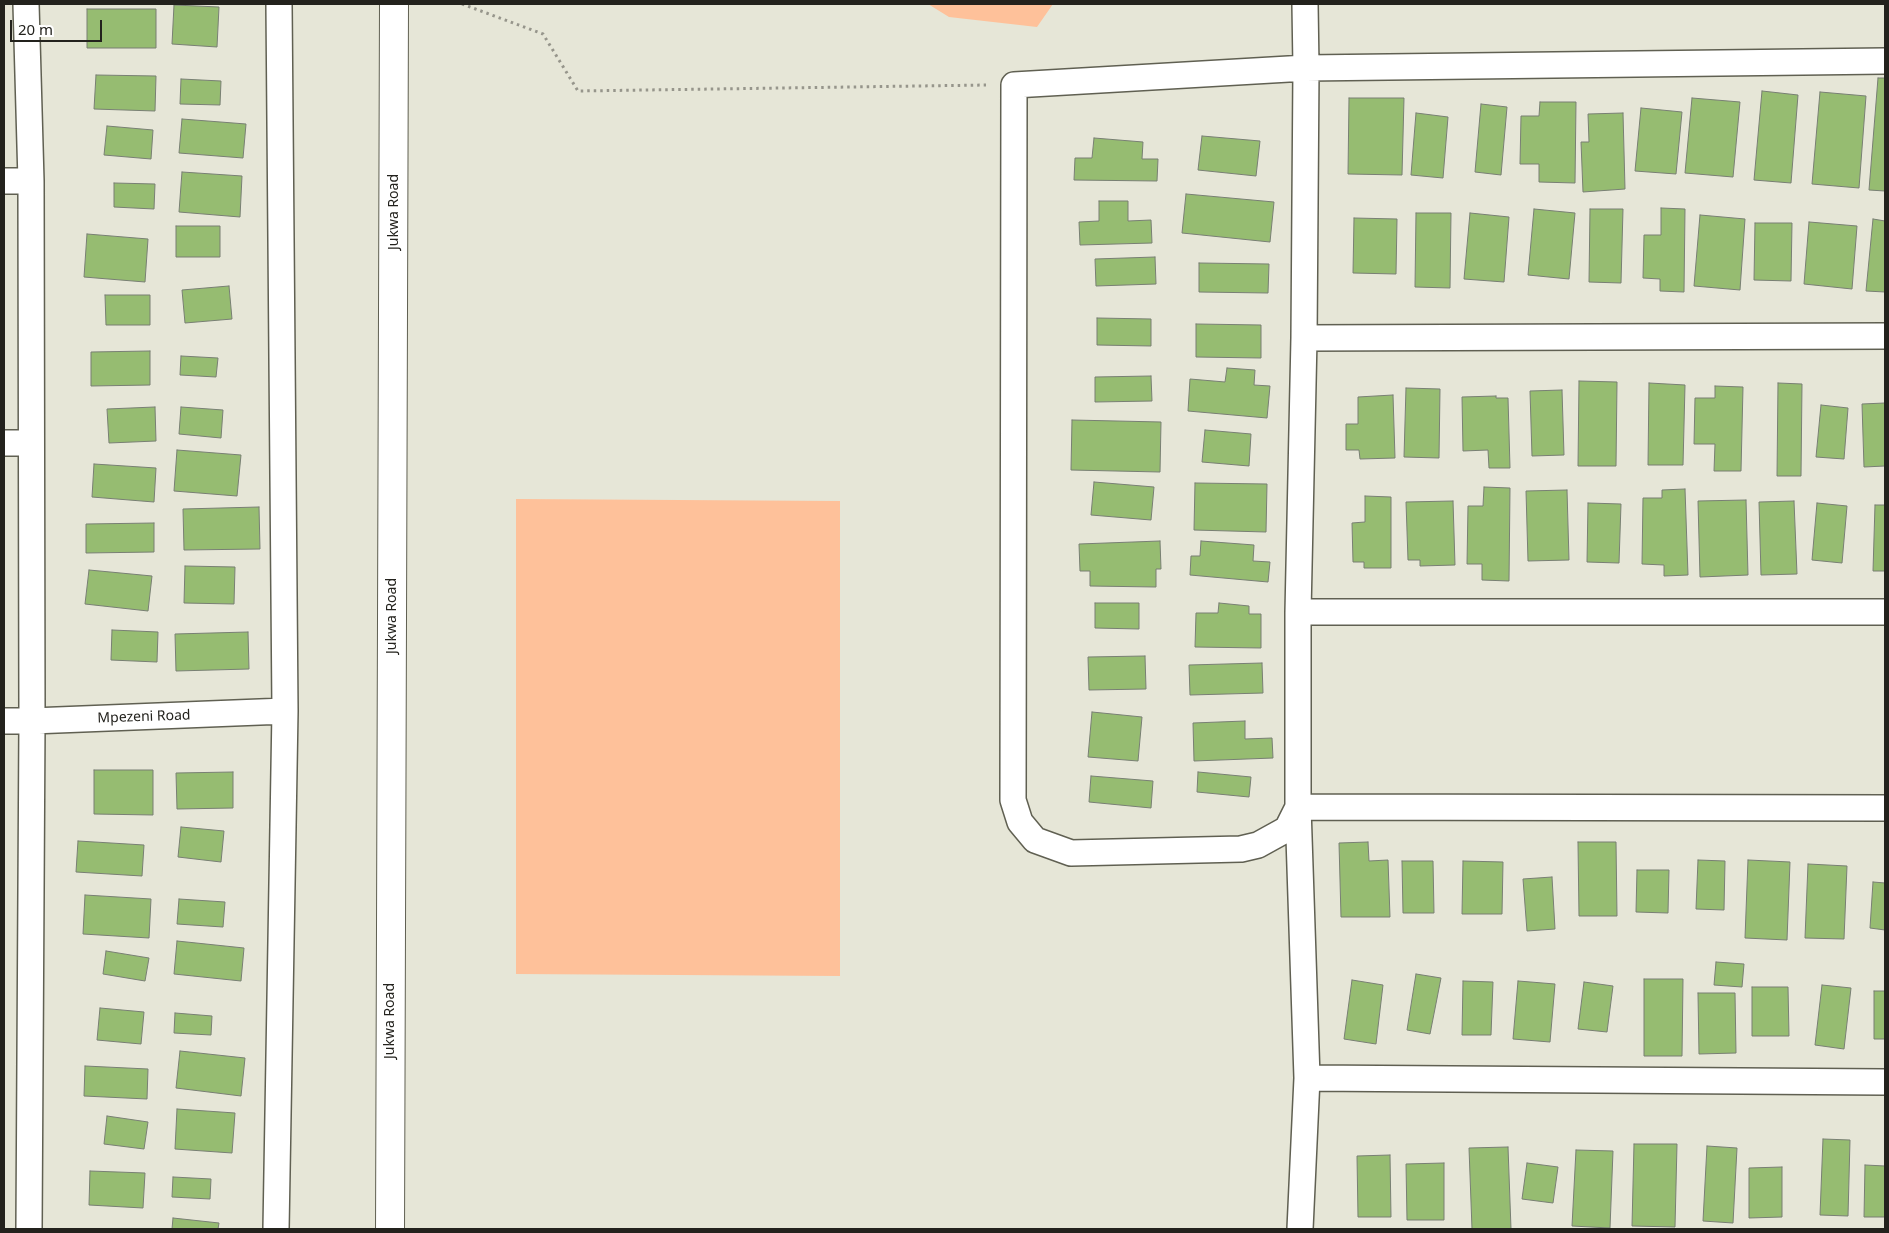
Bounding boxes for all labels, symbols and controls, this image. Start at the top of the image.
scale bar [12,10,105,42]
text: 20 m [18,19,53,39]
street label: Jukwa Road [386,174,402,250]
street label: Jukwa Road [384,578,400,654]
street label: Mpezeni Road [97,707,191,727]
street label: Jukwa Road [382,983,398,1059]

